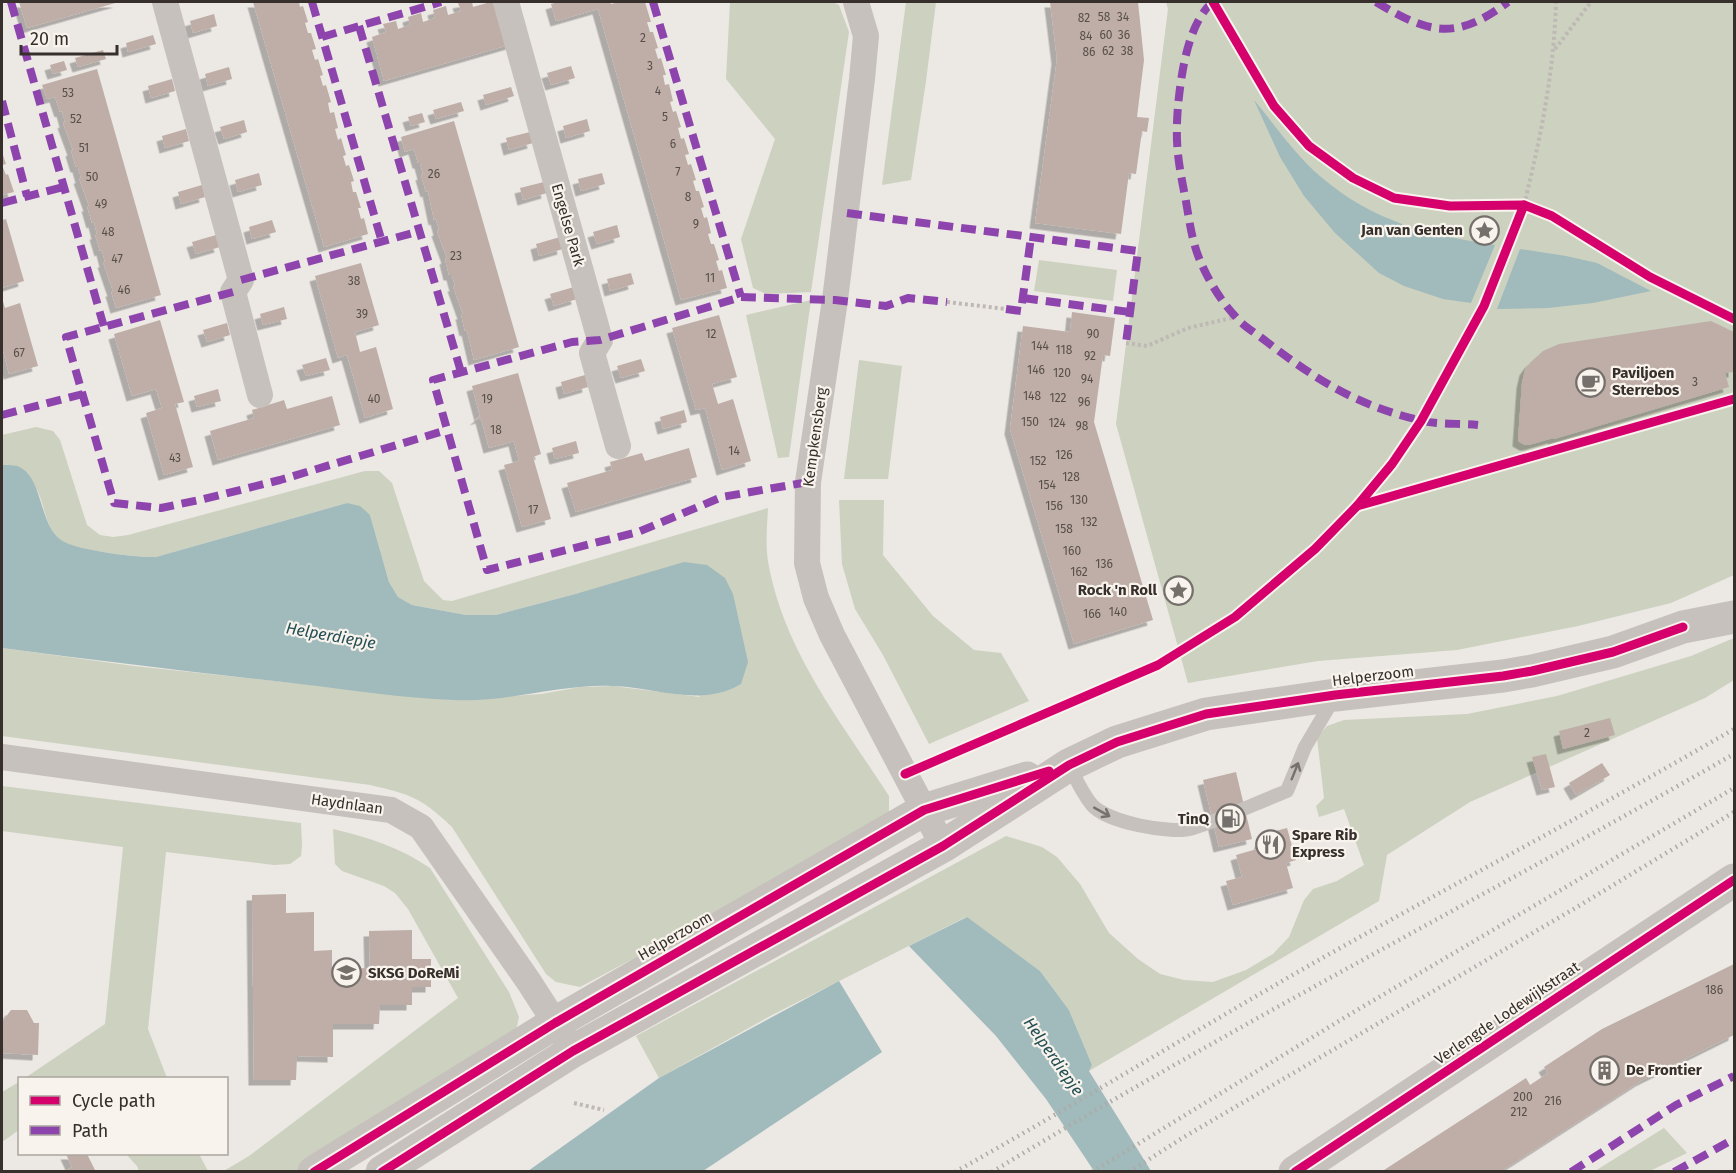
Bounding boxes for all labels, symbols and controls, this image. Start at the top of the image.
house number: 58 [1098,10,1111,24]
house number: 34 [1117,10,1130,24]
house number: 82 [1078,11,1090,25]
scale bar [21,18,117,56]
text: 20 m [30,28,69,50]
house number: 60 [1099,28,1113,42]
house number: 36 [1118,28,1130,42]
house number: 84 [1080,29,1093,43]
house number: 2 [640,31,646,45]
house number: 62 [1102,44,1114,58]
house number: 38 [1121,44,1134,58]
house number: 86 [1082,45,1096,59]
house number: 3 [647,59,653,73]
house number: 4 [655,84,662,98]
house number: 53 [62,86,74,100]
house number: 5 [662,110,668,124]
house number: 52 [70,112,82,126]
house number: 6 [670,137,676,151]
house number: 51 [79,141,89,155]
house number: 7 [675,165,681,179]
house number: 26 [428,167,440,181]
house number: 50 [86,170,99,184]
street label: Engelse Park [548,181,589,269]
house number: 8 [685,190,692,204]
house number: 49 [95,197,107,211]
place icon: Jan van Genten [1468,214,1500,246]
house number: 9 [693,217,699,231]
place label: Jan van Genten [1360,221,1463,239]
house number: 48 [102,225,115,239]
house number: 23 [450,249,462,263]
house number: 47 [111,252,123,266]
house number: 11 [705,271,715,285]
house number: 38 [348,274,361,288]
house number: 46 [118,283,130,297]
house number: 39 [356,307,368,321]
house number: 12 [705,327,717,341]
house number: 90 [1087,327,1100,341]
house number: 144 [1031,339,1050,353]
house number: 118 [1056,343,1073,357]
house number: 67 [13,346,25,360]
house number: 92 [1084,349,1096,363]
house number: 146 [1027,363,1045,377]
place label: Paviljoen Sterrebos [1612,364,1679,399]
house number: 120 [1053,366,1071,380]
cafe icon: Paviljoen Sterrebos [1575,366,1607,398]
house number: 94 [1081,372,1094,386]
house number: 3 [1692,375,1698,389]
street label: Kempkensberg [799,386,831,488]
house number: 148 [1023,389,1041,403]
house number: 122 [1049,391,1067,405]
house number: 40 [367,392,381,406]
house number: 19 [481,392,493,406]
house number: 96 [1078,395,1090,409]
house number: 150 [1021,415,1039,429]
house number: 124 [1048,416,1066,430]
house number: 98 [1076,419,1089,433]
house number: 18 [490,423,502,437]
house number: 14 [728,444,740,458]
house number: 126 [1055,448,1073,462]
house number: 43 [169,451,181,465]
house number: 152 [1029,454,1047,468]
house number: 128 [1062,470,1080,484]
house number: 154 [1038,478,1056,492]
house number: 130 [1070,493,1088,507]
house number: 156 [1045,499,1063,513]
house number: 17 [528,503,538,517]
house number: 132 [1080,515,1098,529]
house number: 158 [1055,522,1073,536]
house number: 160 [1063,544,1081,558]
house number: 136 [1095,557,1113,571]
house number: 162 [1070,565,1088,579]
place icon: Rock 'n Roll [1162,574,1194,606]
place label: Rock 'n Roll [1078,581,1158,599]
house number: 140 [1109,605,1127,619]
house number: 166 [1083,607,1101,621]
water label: Helperdiepje [284,618,377,653]
street label: Helperzoom [1331,662,1415,690]
house number: 2 [1584,726,1590,740]
one-way arrow [1290,762,1301,781]
street label: Haydnlaan [310,790,384,818]
fuel station icon: TinQ [1214,803,1246,835]
one-way arrow [1093,806,1110,818]
place label: TinQ [1178,810,1210,828]
place label: Spare Rib Express [1292,826,1357,861]
restaurant icon: Spare Rib Express [1255,828,1287,860]
street label: Helperzoom [635,908,715,964]
school or university icon: SKSG DoReMi [331,957,363,989]
street label: Verlengde Lodewijkstraat [1431,957,1583,1068]
place label: SKSG DoReMi [368,964,460,982]
house number: 186 [1705,983,1723,997]
water label: Helperdiepje [1020,1014,1087,1099]
building icon: De Frontier [1589,1054,1621,1086]
place label: De Frontier [1626,1061,1703,1079]
legend [18,1077,228,1155]
text: Cycle path [72,1090,156,1112]
house number: 200 [1513,1090,1533,1104]
house number: 216 [1544,1094,1562,1108]
house number: 212 [1511,1105,1527,1119]
text: Path [72,1120,108,1142]

